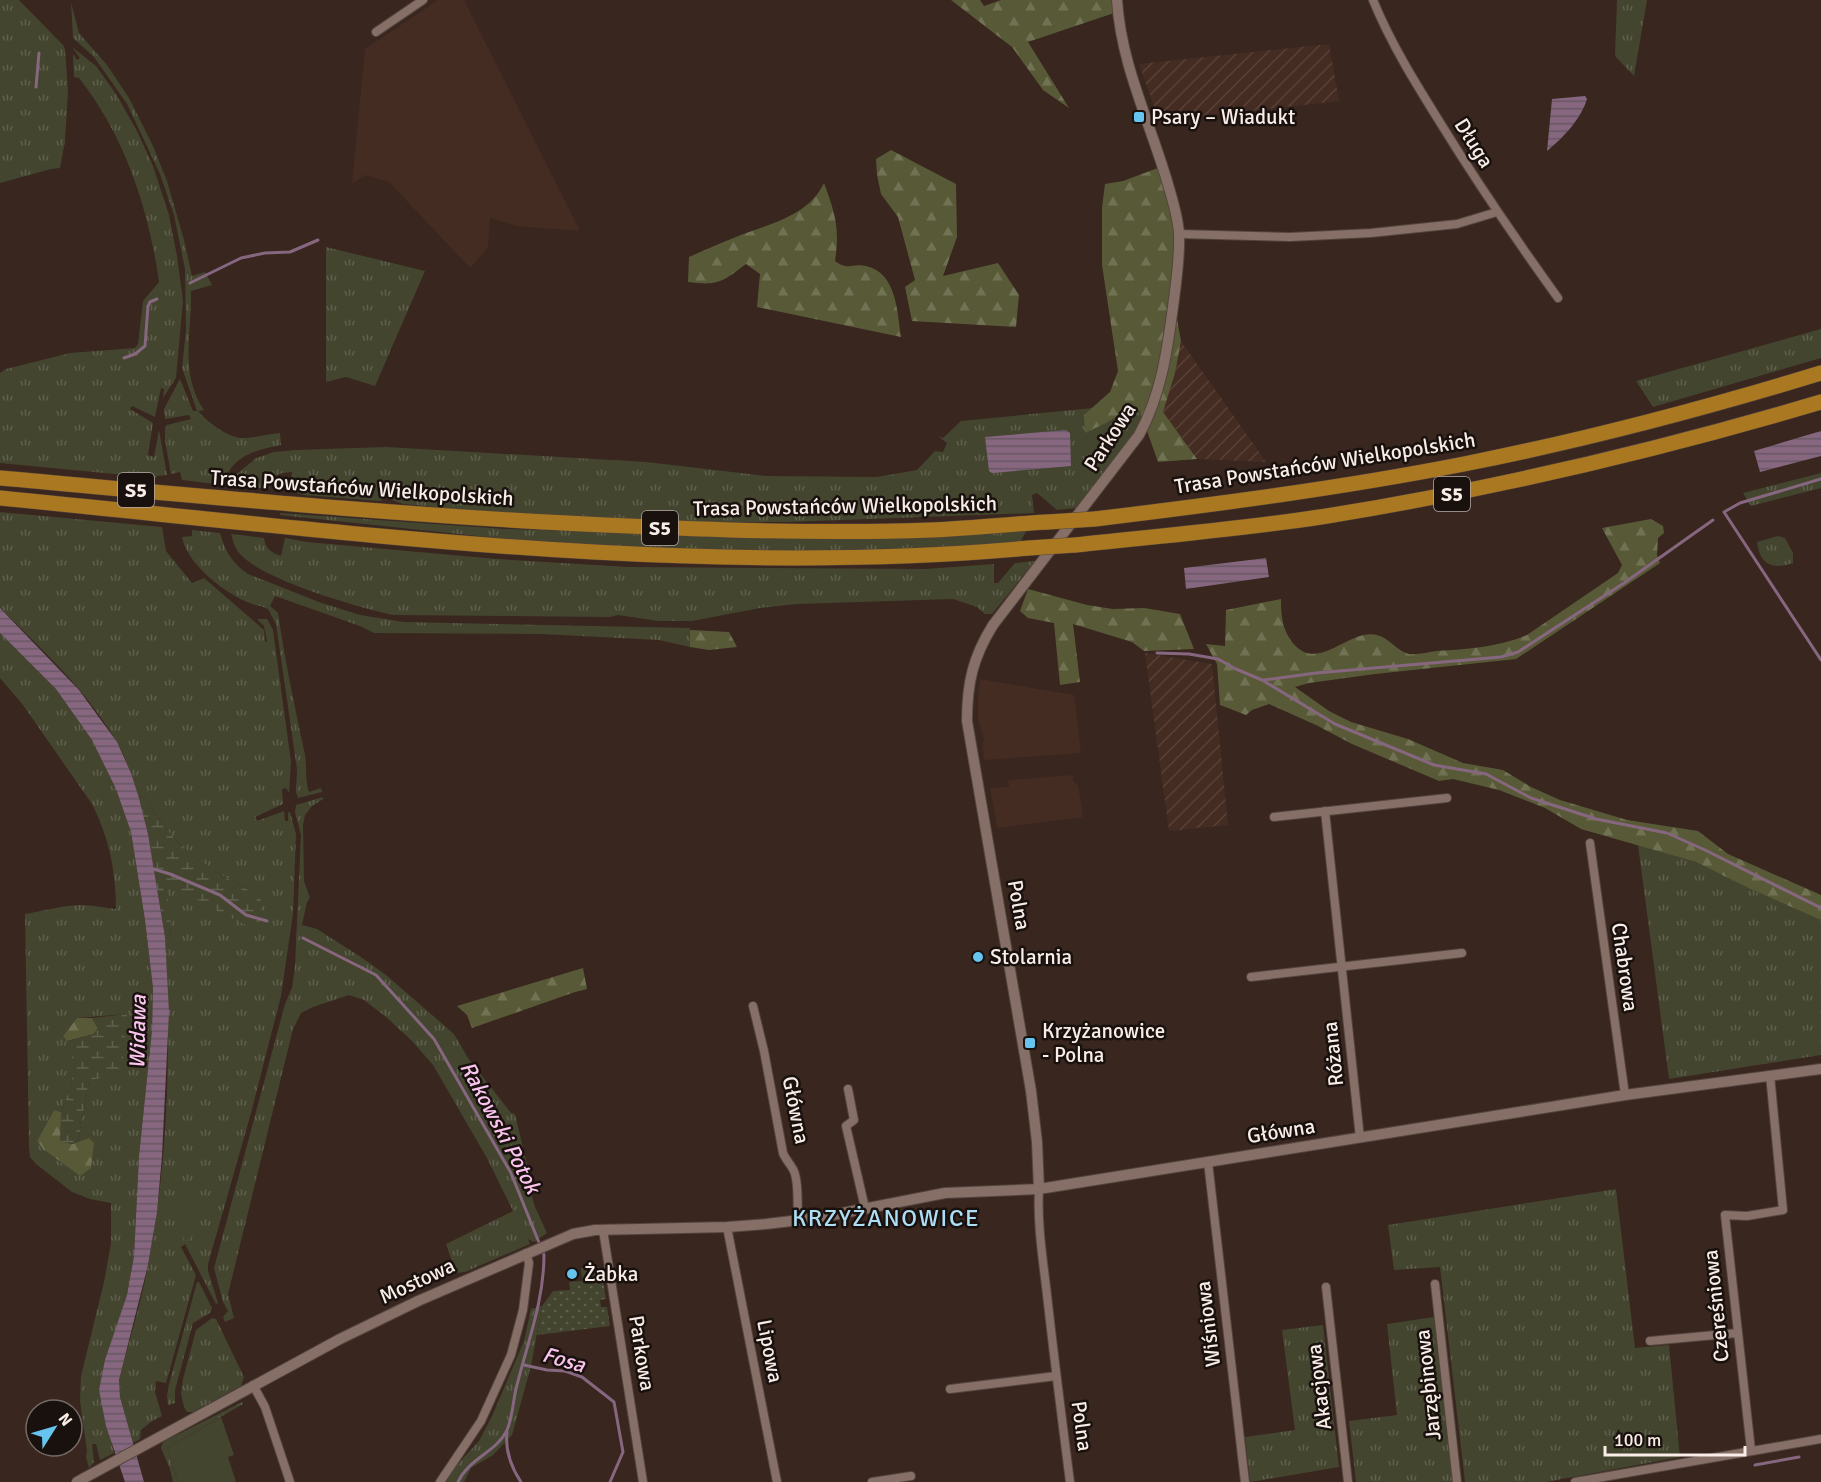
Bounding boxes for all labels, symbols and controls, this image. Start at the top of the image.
place label: Psary – Wiadukt [1151,104,1295,130]
marker: Psary – Wiadukt [1132,110,1146,124]
street label: Długa [1449,113,1499,173]
street label: Parkowa [1078,398,1142,476]
street label: Trasa Powstańców Wielkopolskich [1173,426,1477,500]
street label: Trasa Powstańców Wielkopolskich [209,464,515,512]
road number: S5 [118,473,154,507]
road number: S5 [1434,477,1470,511]
street label: Trasa Powstańców Wielkopolskich [693,490,997,522]
road number: S5 [642,511,678,545]
street label: Polna [1002,878,1036,932]
street label: Chabrowa [1606,921,1644,1013]
place label: Stolarnia [990,944,1072,970]
marker: Stolarnia [971,950,985,964]
water label: Widawa [123,994,152,1069]
place label: Krzyżanowice - Polna [1042,1018,1165,1068]
street label: Różana [1317,1020,1349,1088]
marker: Krzyżanowice - Polna [1023,1036,1037,1050]
water label: Rakowski Potok [454,1056,548,1200]
street label: Główna [777,1074,815,1146]
street label: Główna [1245,1113,1317,1149]
district label: KRZYŻANOWICE [792,1203,980,1233]
street label: Czereśniowa [1697,1249,1735,1363]
street label: Mostowa [375,1252,459,1310]
place label: Żabka [584,1261,638,1287]
marker: Żabka [565,1267,579,1281]
street label: Wiśniowa [1190,1280,1226,1368]
street label: Parkowa [623,1313,661,1393]
street label: Lipowa [751,1317,789,1385]
street label: Jarzębinowa [1409,1328,1447,1442]
water label: Fosa [539,1341,589,1379]
street label: Akacjowa [1301,1343,1337,1431]
north arrow [24,1398,84,1458]
street label: Polna [1066,1399,1098,1453]
text: N [54,1409,77,1430]
scale bar [1605,1419,1744,1457]
text: 100 m [1614,1429,1661,1451]

